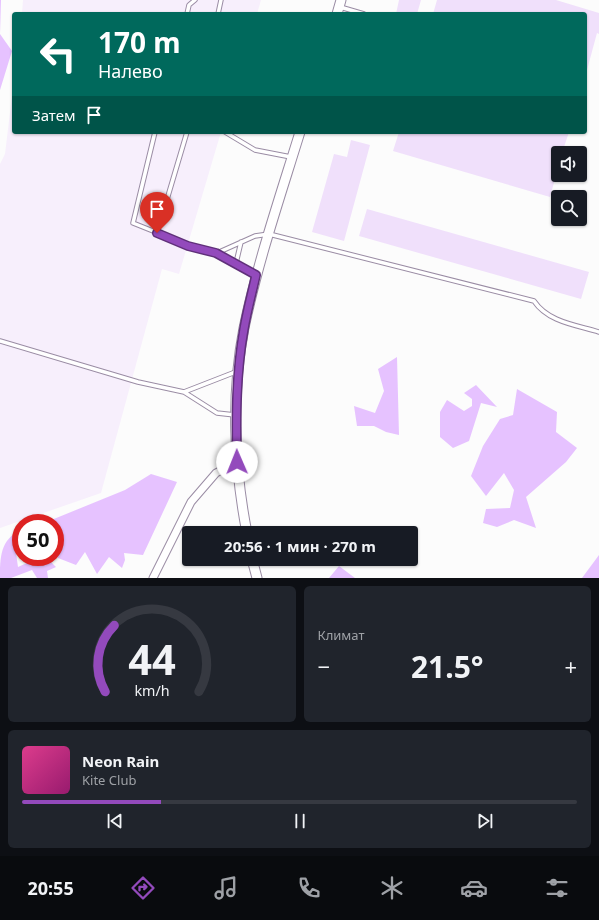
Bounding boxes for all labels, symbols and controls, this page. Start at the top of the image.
text: 170 m [98,23,181,61]
icon: left [32,28,84,80]
text: Налево [98,59,163,83]
icon: arrive [83,104,105,126]
text: Затем [32,105,75,125]
map controls [551,146,587,226]
button: sound [551,146,587,182]
button: search [551,190,587,226]
pin [140,192,174,233]
icon: arrive [146,198,168,220]
position arrow [216,441,258,483]
speed limit sign: 50 [12,514,64,566]
text: 20:56 · 1 мин · 270 m [224,536,376,556]
text: Климат [318,626,364,644]
text: 44 [128,631,176,687]
text: 21.5° [411,646,484,687]
text: − [318,651,330,681]
text: + [564,651,577,681]
text: km/h [134,681,169,700]
text: Neon Rain [82,751,159,771]
text: Kite Club [82,771,136,789]
icon: previous [104,810,126,832]
icon: pause [289,810,311,832]
icon: next [474,810,496,832]
icon: directions [129,874,157,902]
icon: music [212,874,240,902]
icon: phone [295,874,323,902]
icon: climate [378,874,406,902]
icon: car [460,874,488,902]
icon: filters [543,874,571,902]
text: 20:55 [27,876,74,900]

